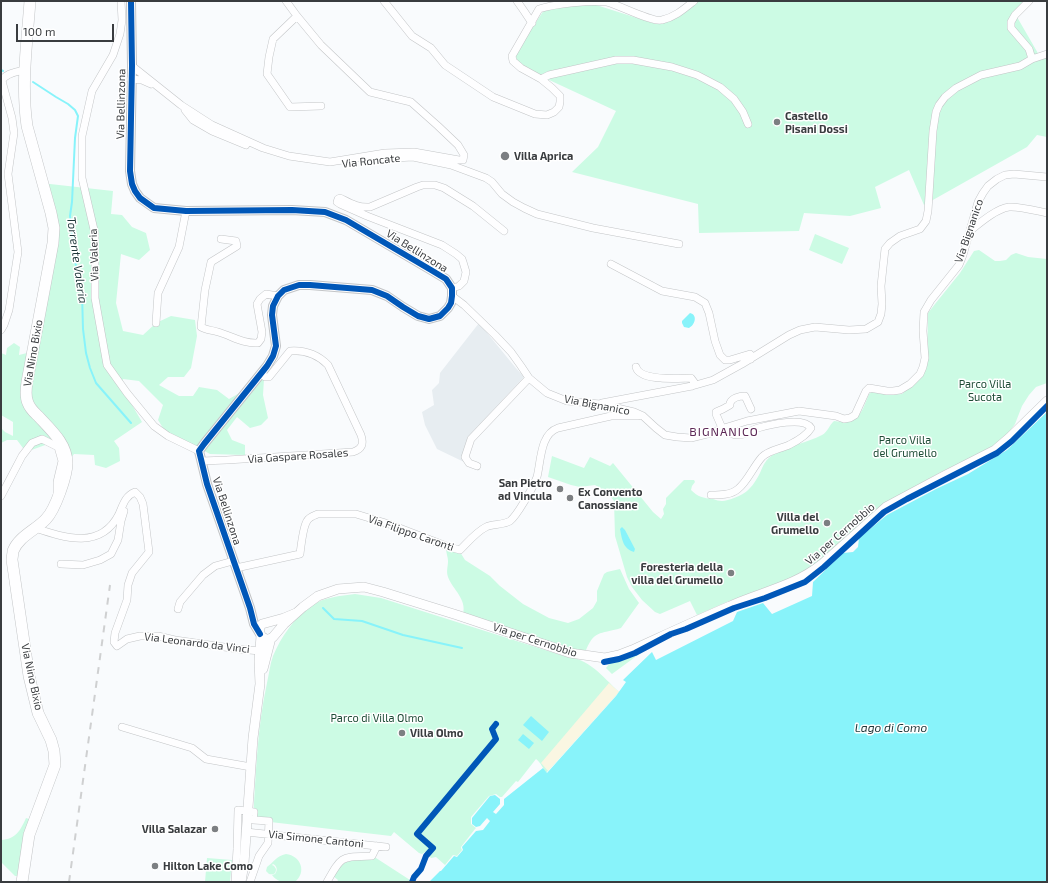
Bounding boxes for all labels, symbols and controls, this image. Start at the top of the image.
scale bar [18,16,116,42]
text: 100 m [23,24,55,38]
street label: Via Bellinzona [114,69,128,139]
place label: Castello Pisani Dossi [785,109,848,135]
marker: Castello Pisani Dossi [772,117,782,127]
place label: Villa Aprica [514,149,573,163]
marker: Villa Aprica [499,150,511,162]
street label: Via Roncate [341,151,401,171]
street label: Via Bignanico [952,197,986,265]
water label: Torrente Valeria [64,216,90,304]
street label: Via Bellinzona [384,227,450,275]
street label: Via Valeria [86,228,102,282]
street label: Via Nino Bixio [21,318,45,388]
park label: Parco Villa Sucota [959,377,1011,403]
street label: Via Bignanico [563,392,631,418]
district label: BIGNANICO [689,425,759,439]
park label: Parco Villa del Grumello [873,433,937,459]
street label: Via Gaspare Rosales [247,446,349,466]
street label: Via Bellinzona [210,475,244,547]
place label: San Pietro ad Vincula [498,476,552,502]
marker: San Pietro ad Vincula [555,484,565,494]
place label: Ex Convento Canossiane [578,485,642,511]
marker: Ex Convento Canossiane [565,493,575,503]
street label: Via per Cernobbio [803,500,877,568]
place label: Villa del Grumello [771,510,819,536]
street label: Via Filippo Caronti [366,512,456,554]
marker: Villa del Grumello [822,518,832,528]
place label: Foresteria della villa del Grumello [631,560,723,586]
marker: Foresteria della villa del Grumello [726,568,736,578]
street label: Via per Cernobbio [491,620,579,660]
street label: Via Leonardo da Vinci [144,630,250,656]
street label: Via Nino Bixio [18,642,46,712]
park label: Parco di Villa Olmo [330,711,424,725]
water label: Lago di Como [855,721,927,735]
place label: Villa Olmo [410,726,463,740]
marker: Villa Olmo [397,728,407,738]
place label: Villa Salazar [142,822,207,836]
marker: Villa Salazar [210,824,220,834]
street label: Via Simone Cantoni [268,827,364,851]
place label: Hilton Lake Como [163,859,253,873]
marker: Hilton Lake Como [150,861,160,871]

